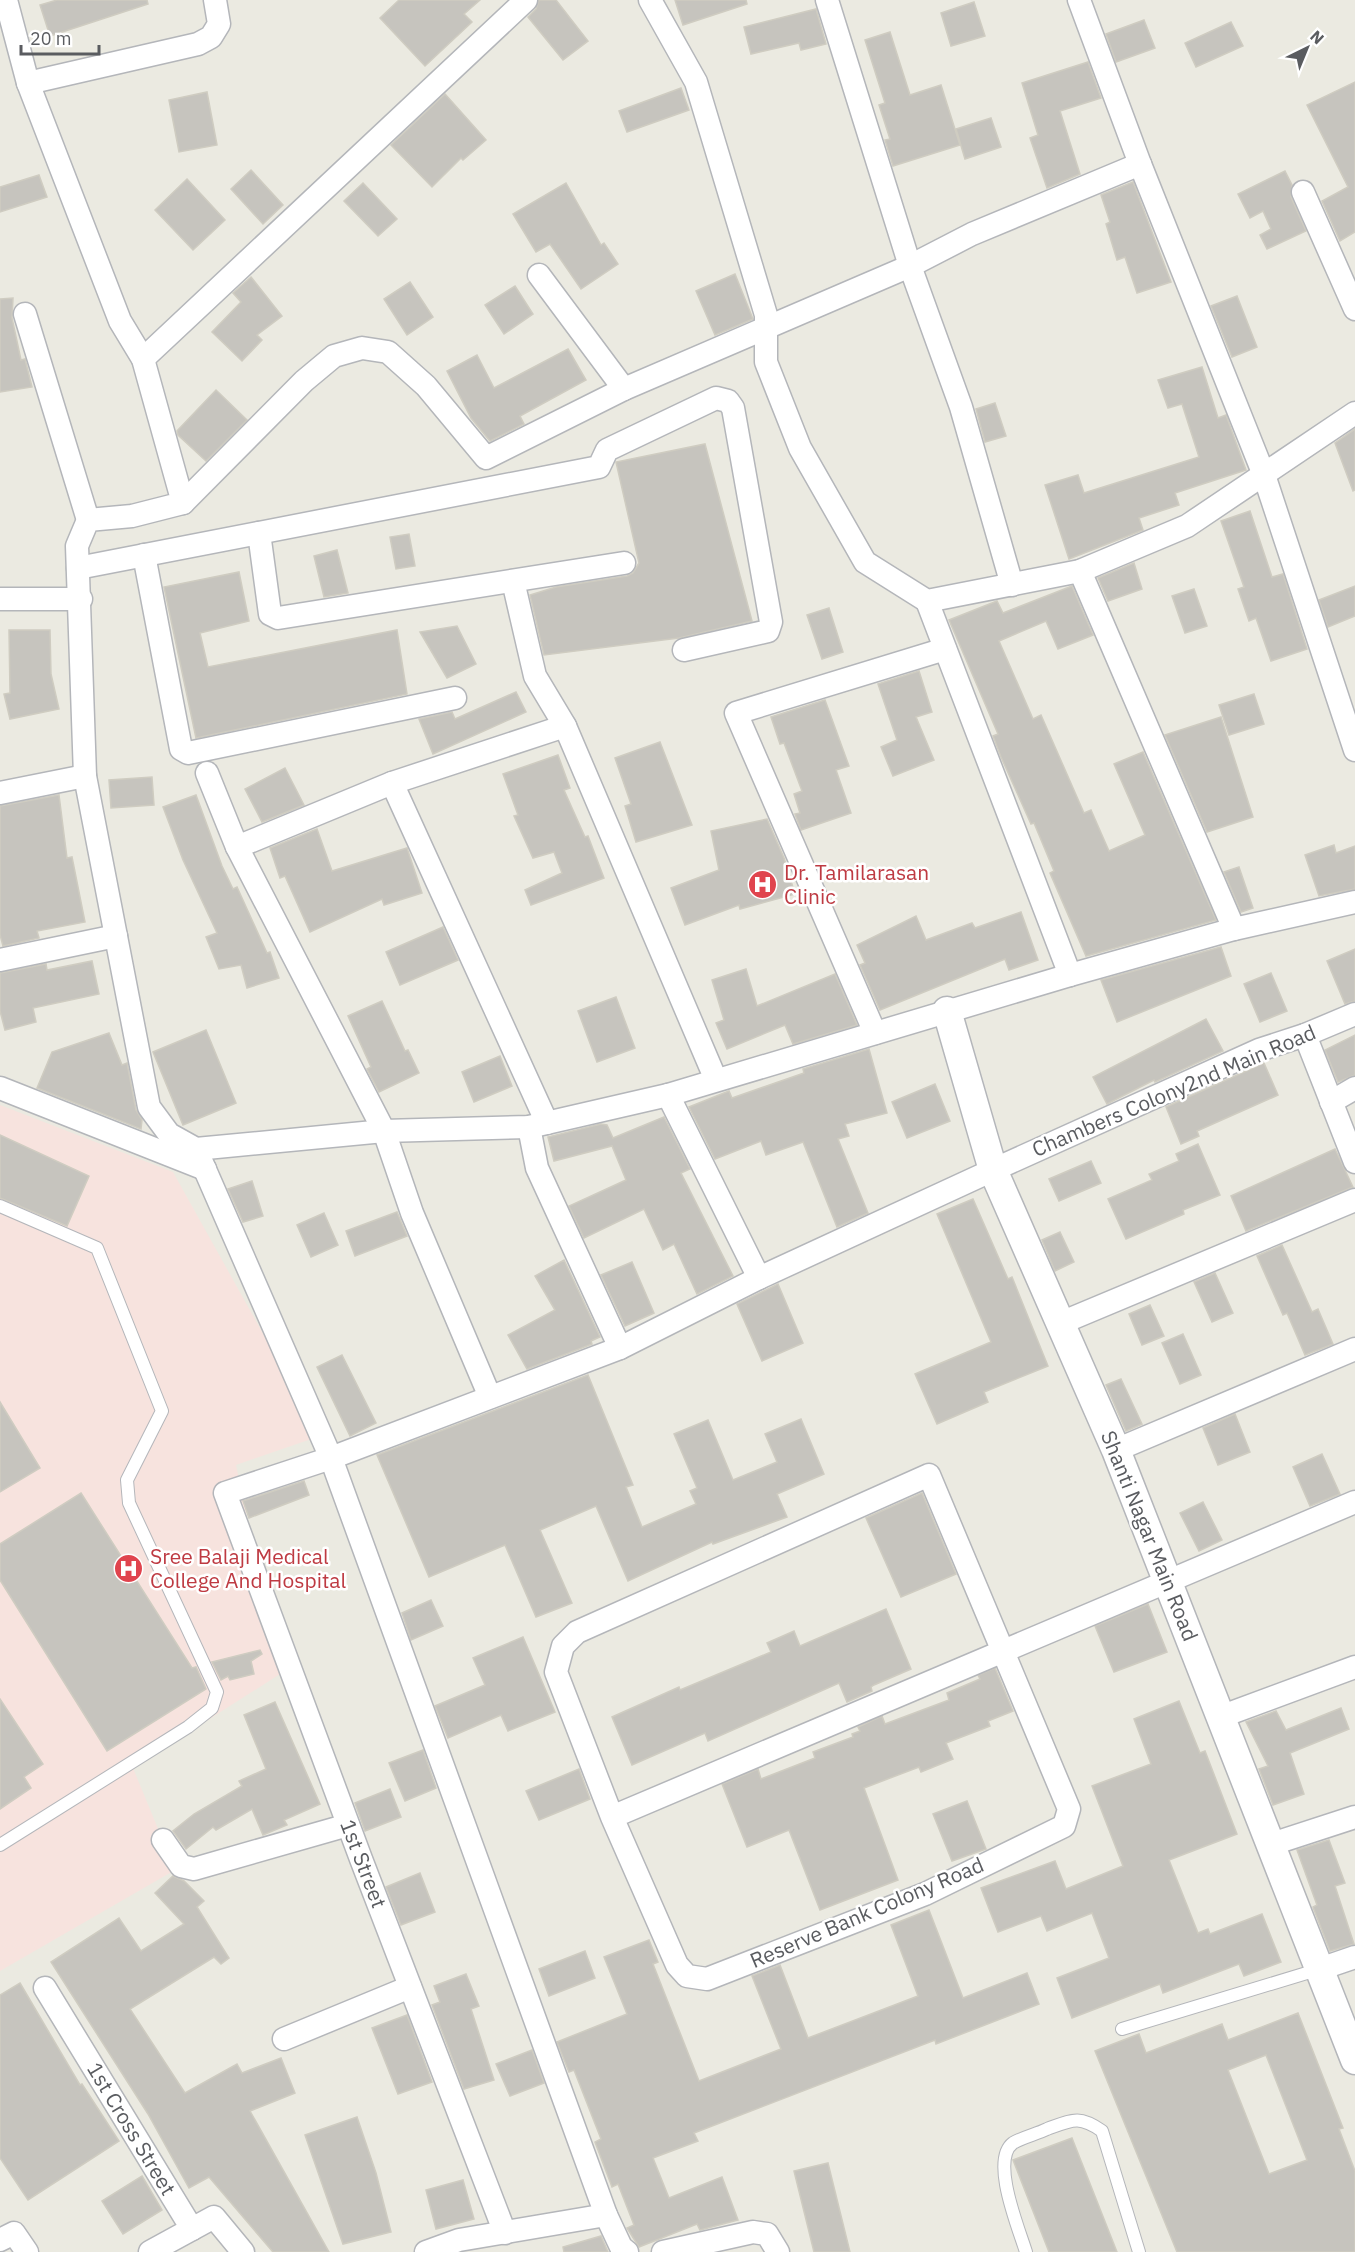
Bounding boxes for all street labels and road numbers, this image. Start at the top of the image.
street label: Chambers Colony2nd Main Road [1027,1017,1320,1163]
street label: Shanti Nagar Main Road [1095,1426,1205,1645]
street label: 1st Street [334,1815,394,1912]
street label: Reserve Bank Colony Road [745,1850,988,1974]
street label: 1st Cross Street [81,2057,183,2200]

